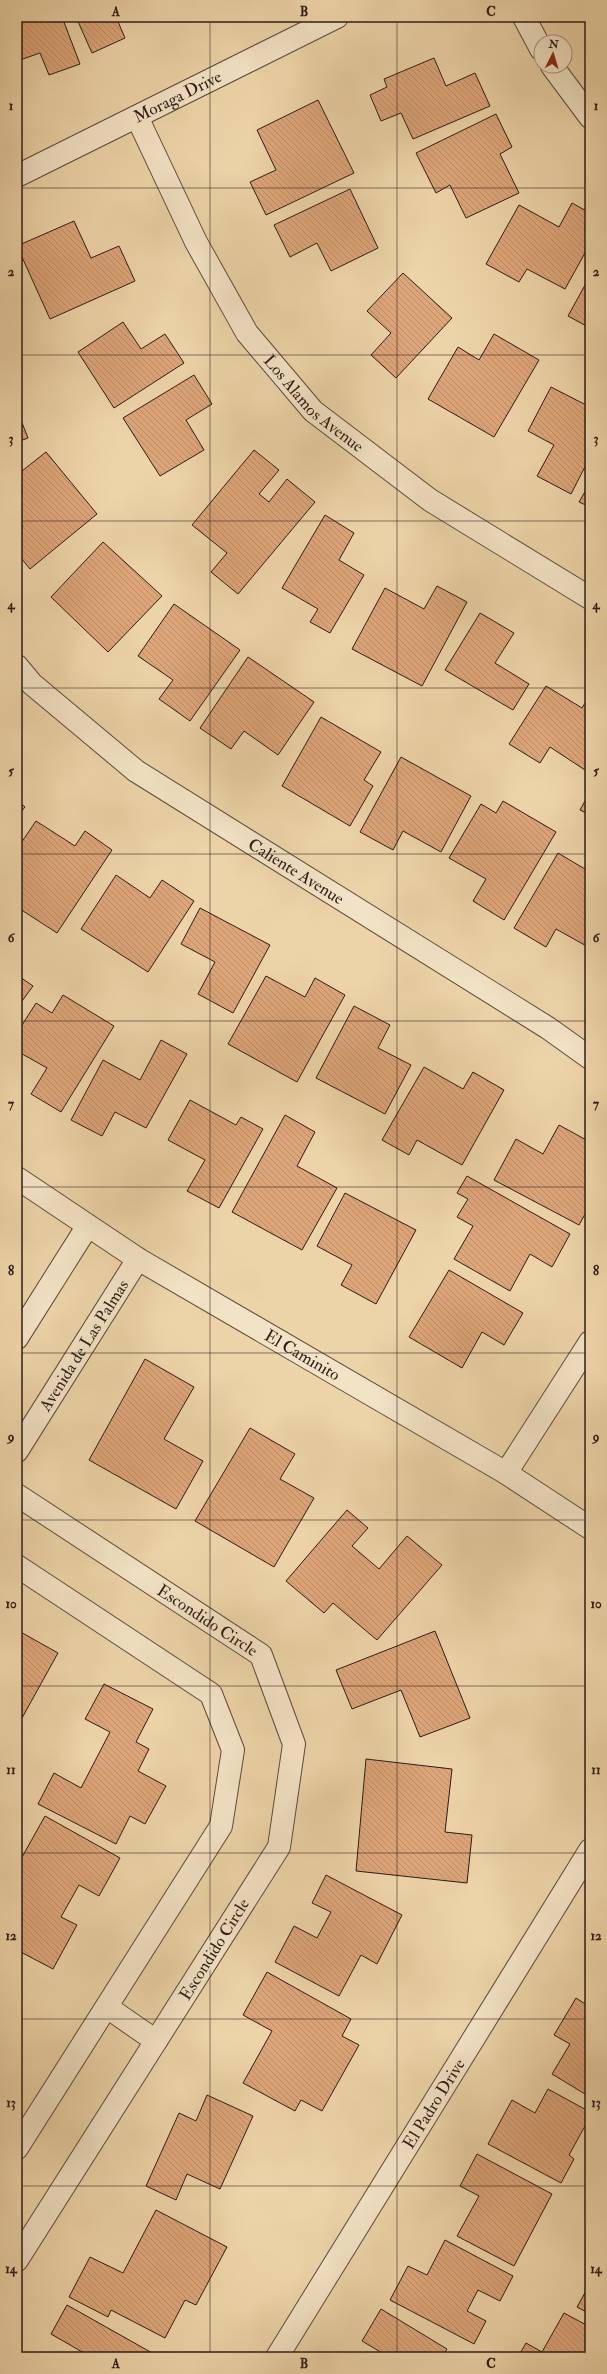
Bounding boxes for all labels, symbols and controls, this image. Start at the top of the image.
text: A [111,4,121,20]
text: B [300,4,308,20]
text: C [486,4,496,20]
north arrow [533,34,573,74]
text: N [547,38,560,52]
street label: Moraga Drive [130,66,225,127]
text: 1 [9,98,14,114]
text: 1 [594,98,599,114]
text: 2 [8,264,15,280]
text: 2 [593,264,600,280]
street label: Los Alamos Avenue [259,350,368,457]
text: 3 [9,431,14,447]
text: 3 [594,431,599,447]
text: 4 [6,597,15,613]
text: 4 [591,597,600,613]
text: 5 [8,763,14,779]
text: 5 [593,763,599,779]
street label: Caliente Avenue [244,834,348,909]
text: 6 [8,930,16,946]
text: 6 [593,930,601,946]
text: 7 [8,1096,15,1112]
text: 7 [593,1096,600,1112]
text: 8 [8,1263,14,1279]
text: 8 [593,1263,599,1279]
street label: Avenida de Las Palmas [34,1276,133,1416]
street label: El Caminito [261,1325,344,1385]
text: 9 [6,1429,15,1445]
text: 9 [591,1429,600,1445]
street label: Escondido Circle [153,1580,262,1661]
text: 10 [5,1596,17,1612]
text: 10 [590,1596,602,1612]
text: 11 [6,1762,16,1778]
text: 11 [591,1762,601,1778]
street label: Escondido Circle [175,1894,254,2004]
text: 12 [5,1928,17,1944]
text: 12 [590,1928,602,1944]
street label: El Padro Drive [398,2055,470,2153]
text: 13 [6,2095,16,2111]
text: 13 [591,2095,601,2111]
text: 14 [5,2261,18,2277]
text: 14 [590,2261,603,2277]
text: A [111,2356,121,2372]
text: B [300,2356,308,2372]
text: C [486,2356,496,2372]

